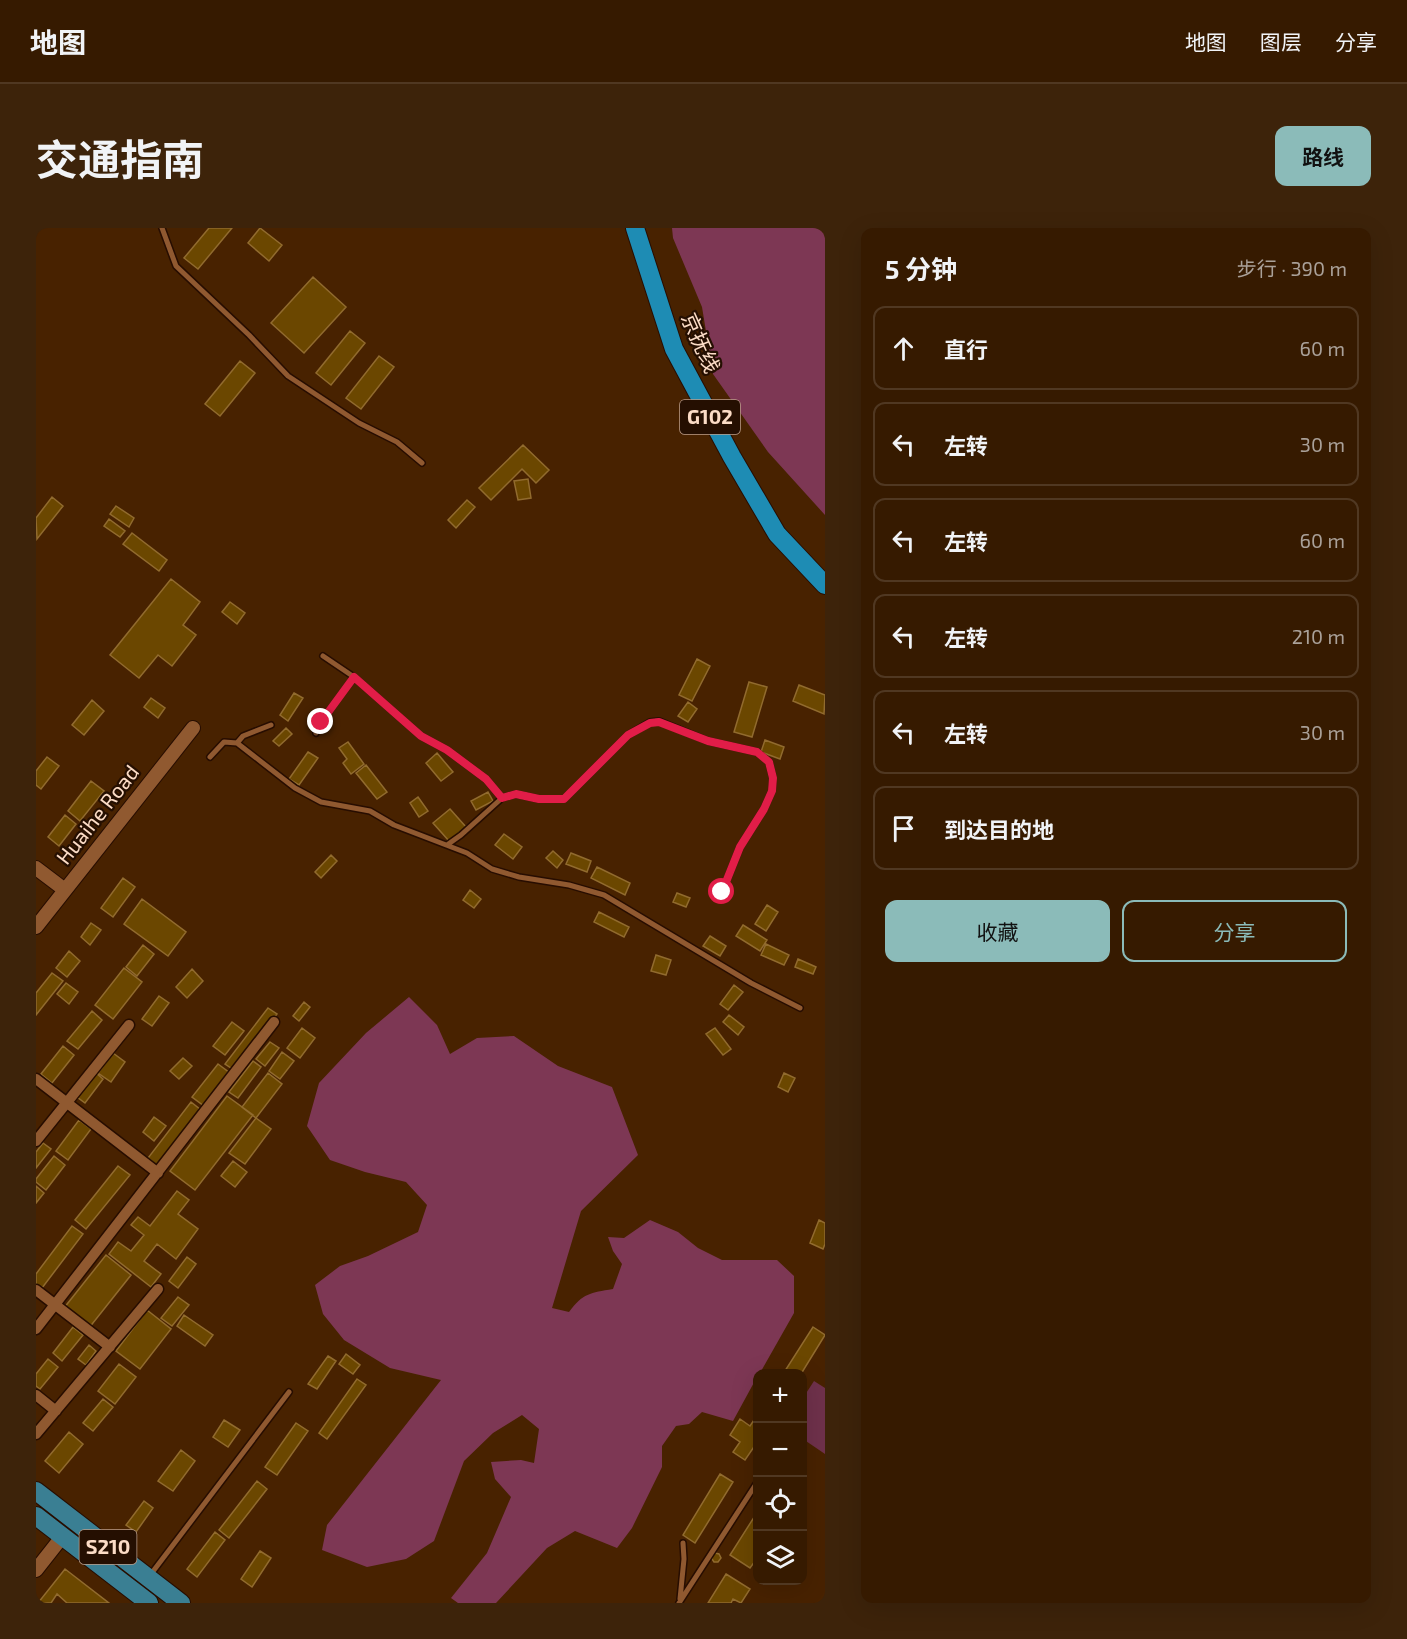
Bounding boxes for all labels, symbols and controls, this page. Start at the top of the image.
text: 地图 [30,25,86,59]
text: 地图 [1185,29,1227,54]
text: 图层 [1260,29,1302,54]
text: 分享 [1335,29,1377,54]
button: 路线 [1275,126,1371,186]
text: 交通指南 [36,133,204,183]
text: 5 分钟 [885,253,957,284]
text: 步行 · 390 m [1237,256,1347,280]
street label: 京抚线 [677,309,726,376]
icon: ahead [887,332,920,365]
text: 直行 [944,336,988,362]
text: 60 m [1300,336,1345,360]
road number: G102 [680,400,740,434]
icon: left [887,428,920,461]
text: 左转 [944,432,988,458]
text: 30 m [1300,432,1345,456]
icon: left [887,524,920,557]
text: 左转 [944,528,988,554]
text: 60 m [1300,528,1345,552]
icon: left [887,620,920,653]
text: 左转 [944,624,988,650]
text: 210 m [1292,624,1345,648]
route end [307,708,333,734]
icon: left [887,716,920,749]
text: 左转 [944,720,988,746]
text: 30 m [1300,720,1345,744]
street label: Huaihe Road [50,759,143,869]
icon: arrive [887,812,920,845]
text: 到达目的地 [944,816,1054,842]
route start [708,878,734,904]
button: 收藏 [885,900,1110,962]
button: 分享 [1122,900,1347,962]
map controls [753,1369,807,1585]
button: + [753,1369,807,1423]
button: − [753,1423,807,1477]
button: locate [753,1477,807,1531]
road number: S210 [80,1530,136,1564]
button: layers [753,1531,807,1585]

